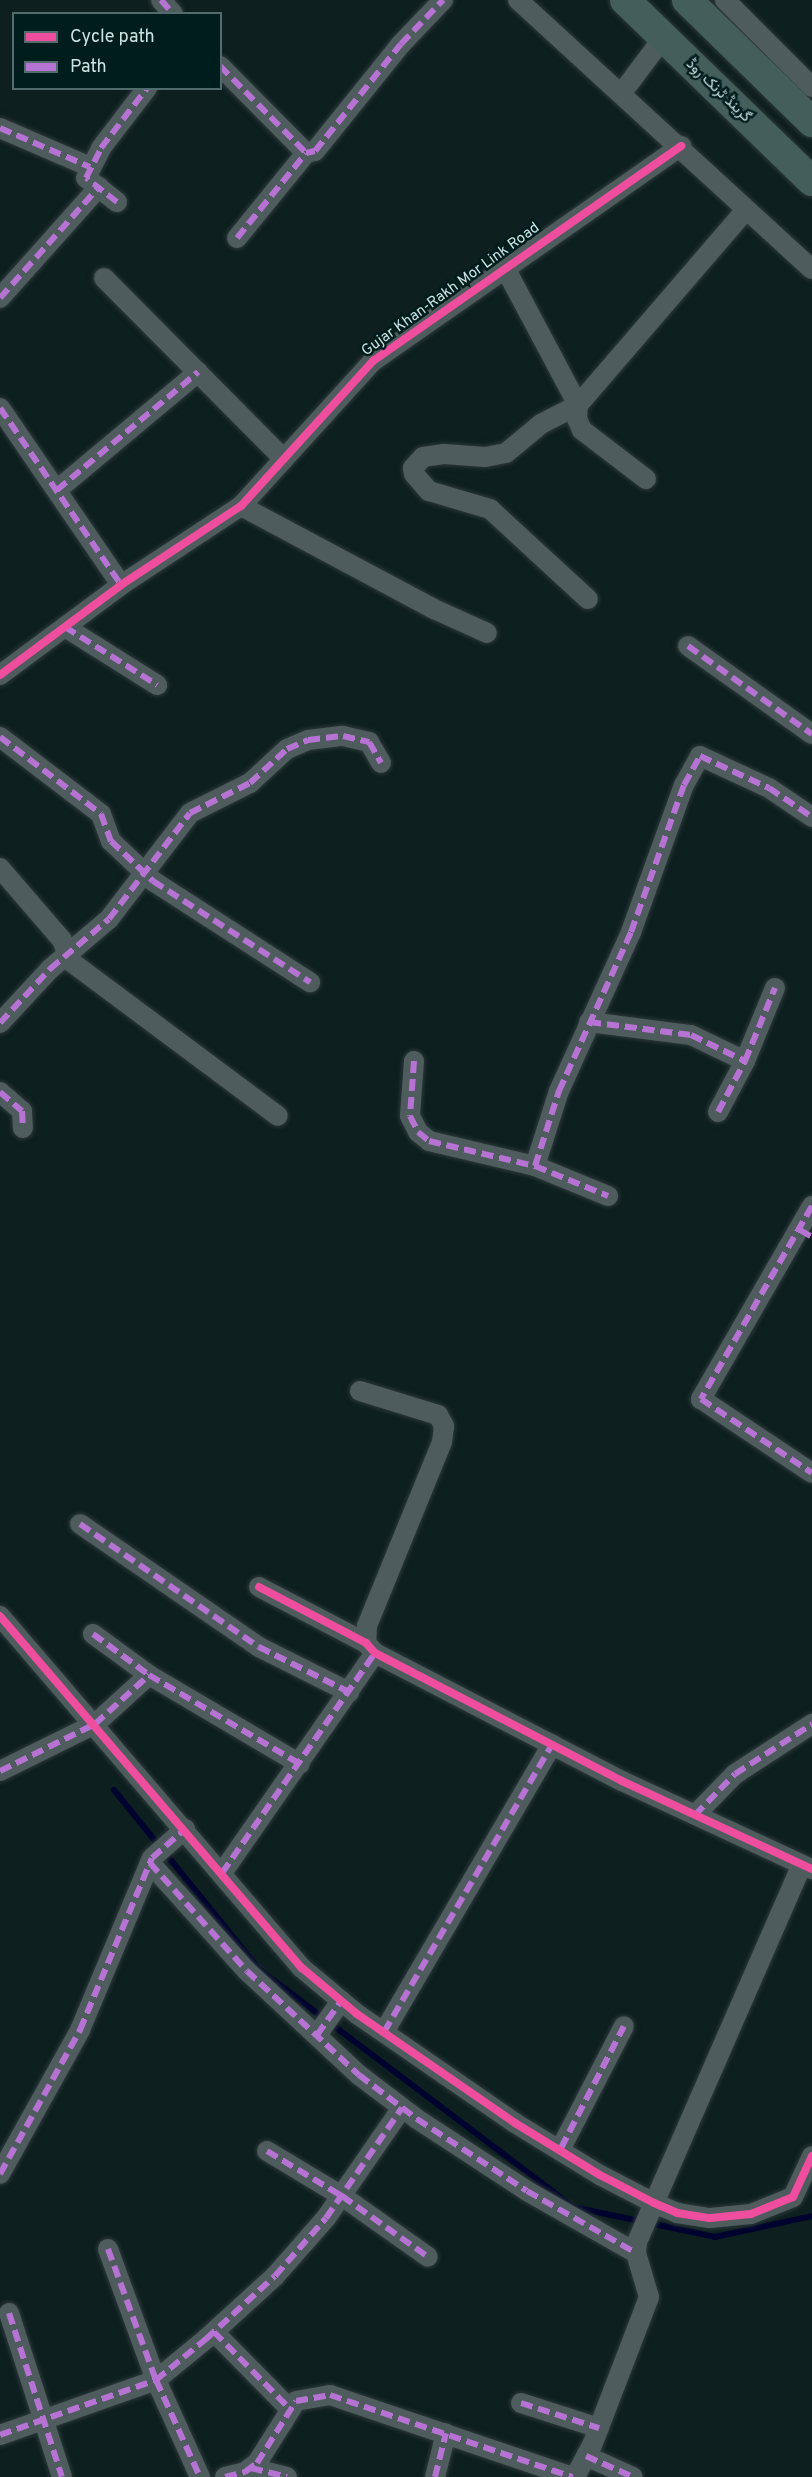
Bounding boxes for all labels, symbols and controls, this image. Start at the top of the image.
legend [12,12,222,90]
text: Cycle path [70,26,155,49]
text: Path [70,56,107,79]
street label: گرینڈ ٹرنک روڈ [682,56,754,126]
street label: Gujar Khan-Rakh Mor Link Road [359,219,543,361]

